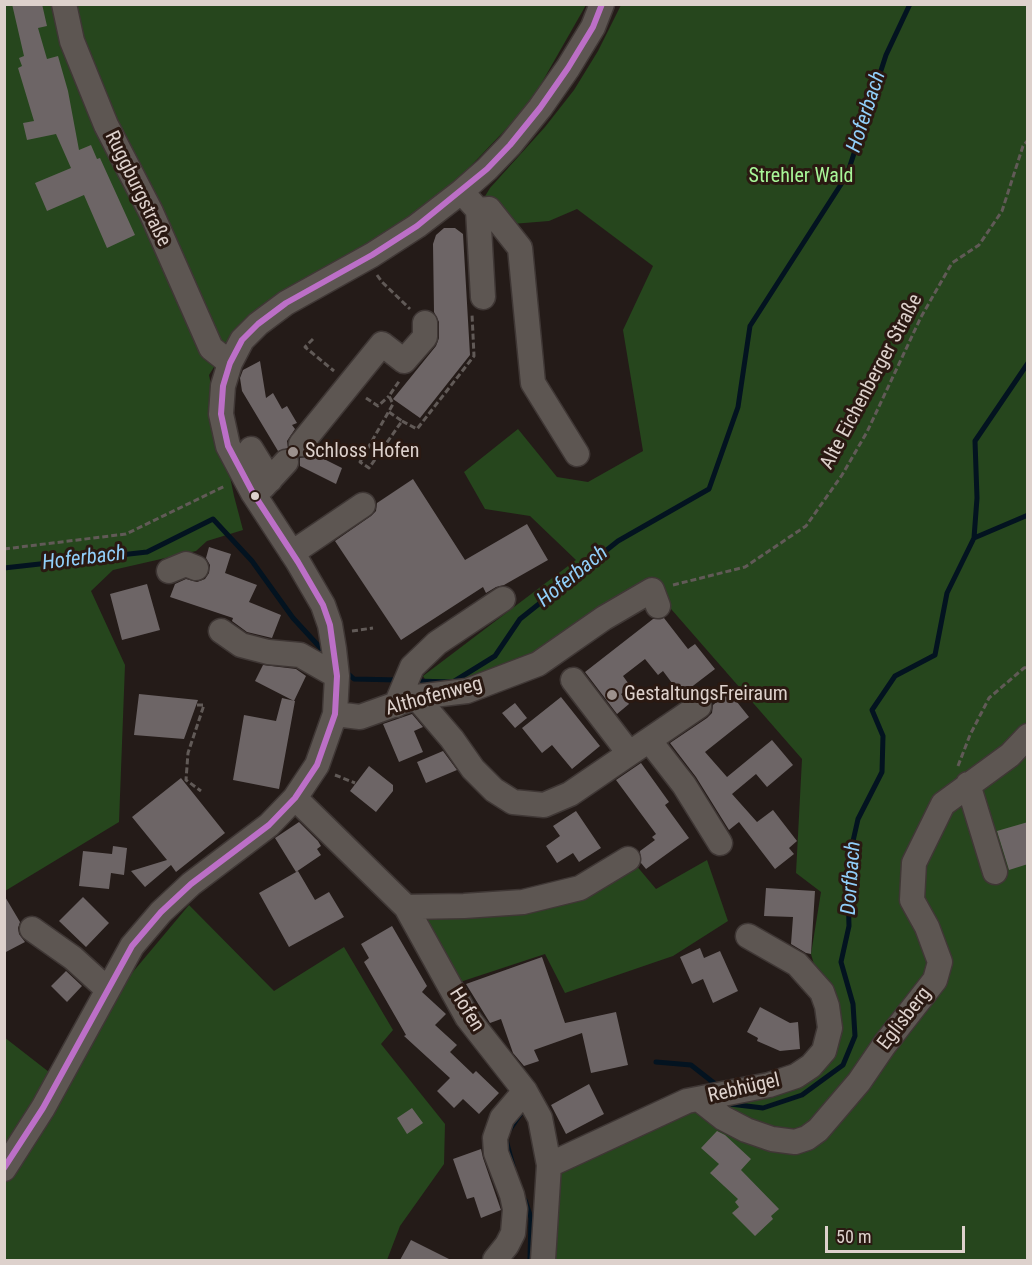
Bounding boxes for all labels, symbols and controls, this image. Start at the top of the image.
water label: Hoferbach [842,68,892,156]
street label: Ruggburgstraße [99,127,175,251]
park label: Strehler Wald [749,165,853,189]
street label: Alte Eichenberger Straße [816,290,928,474]
place label: Schloss Hofen [305,440,419,464]
marker: Schloss Hofen [286,445,300,459]
unlabelled marker [249,490,261,502]
water label: Hoferbach [41,541,127,577]
water label: Hoferbach [532,541,614,613]
street label: Althofenweg [383,673,485,721]
place label: GestaltungsFreiraum [624,683,788,707]
marker: GestaltungsFreiraum [605,688,619,702]
water label: Dorfbach [837,840,867,916]
street label: Hofen [443,983,489,1037]
street label: Eglisberg [873,983,937,1055]
street label: Rebhügel [706,1069,782,1109]
scale bar [828,1214,968,1252]
text: 50 m [836,1226,871,1247]

